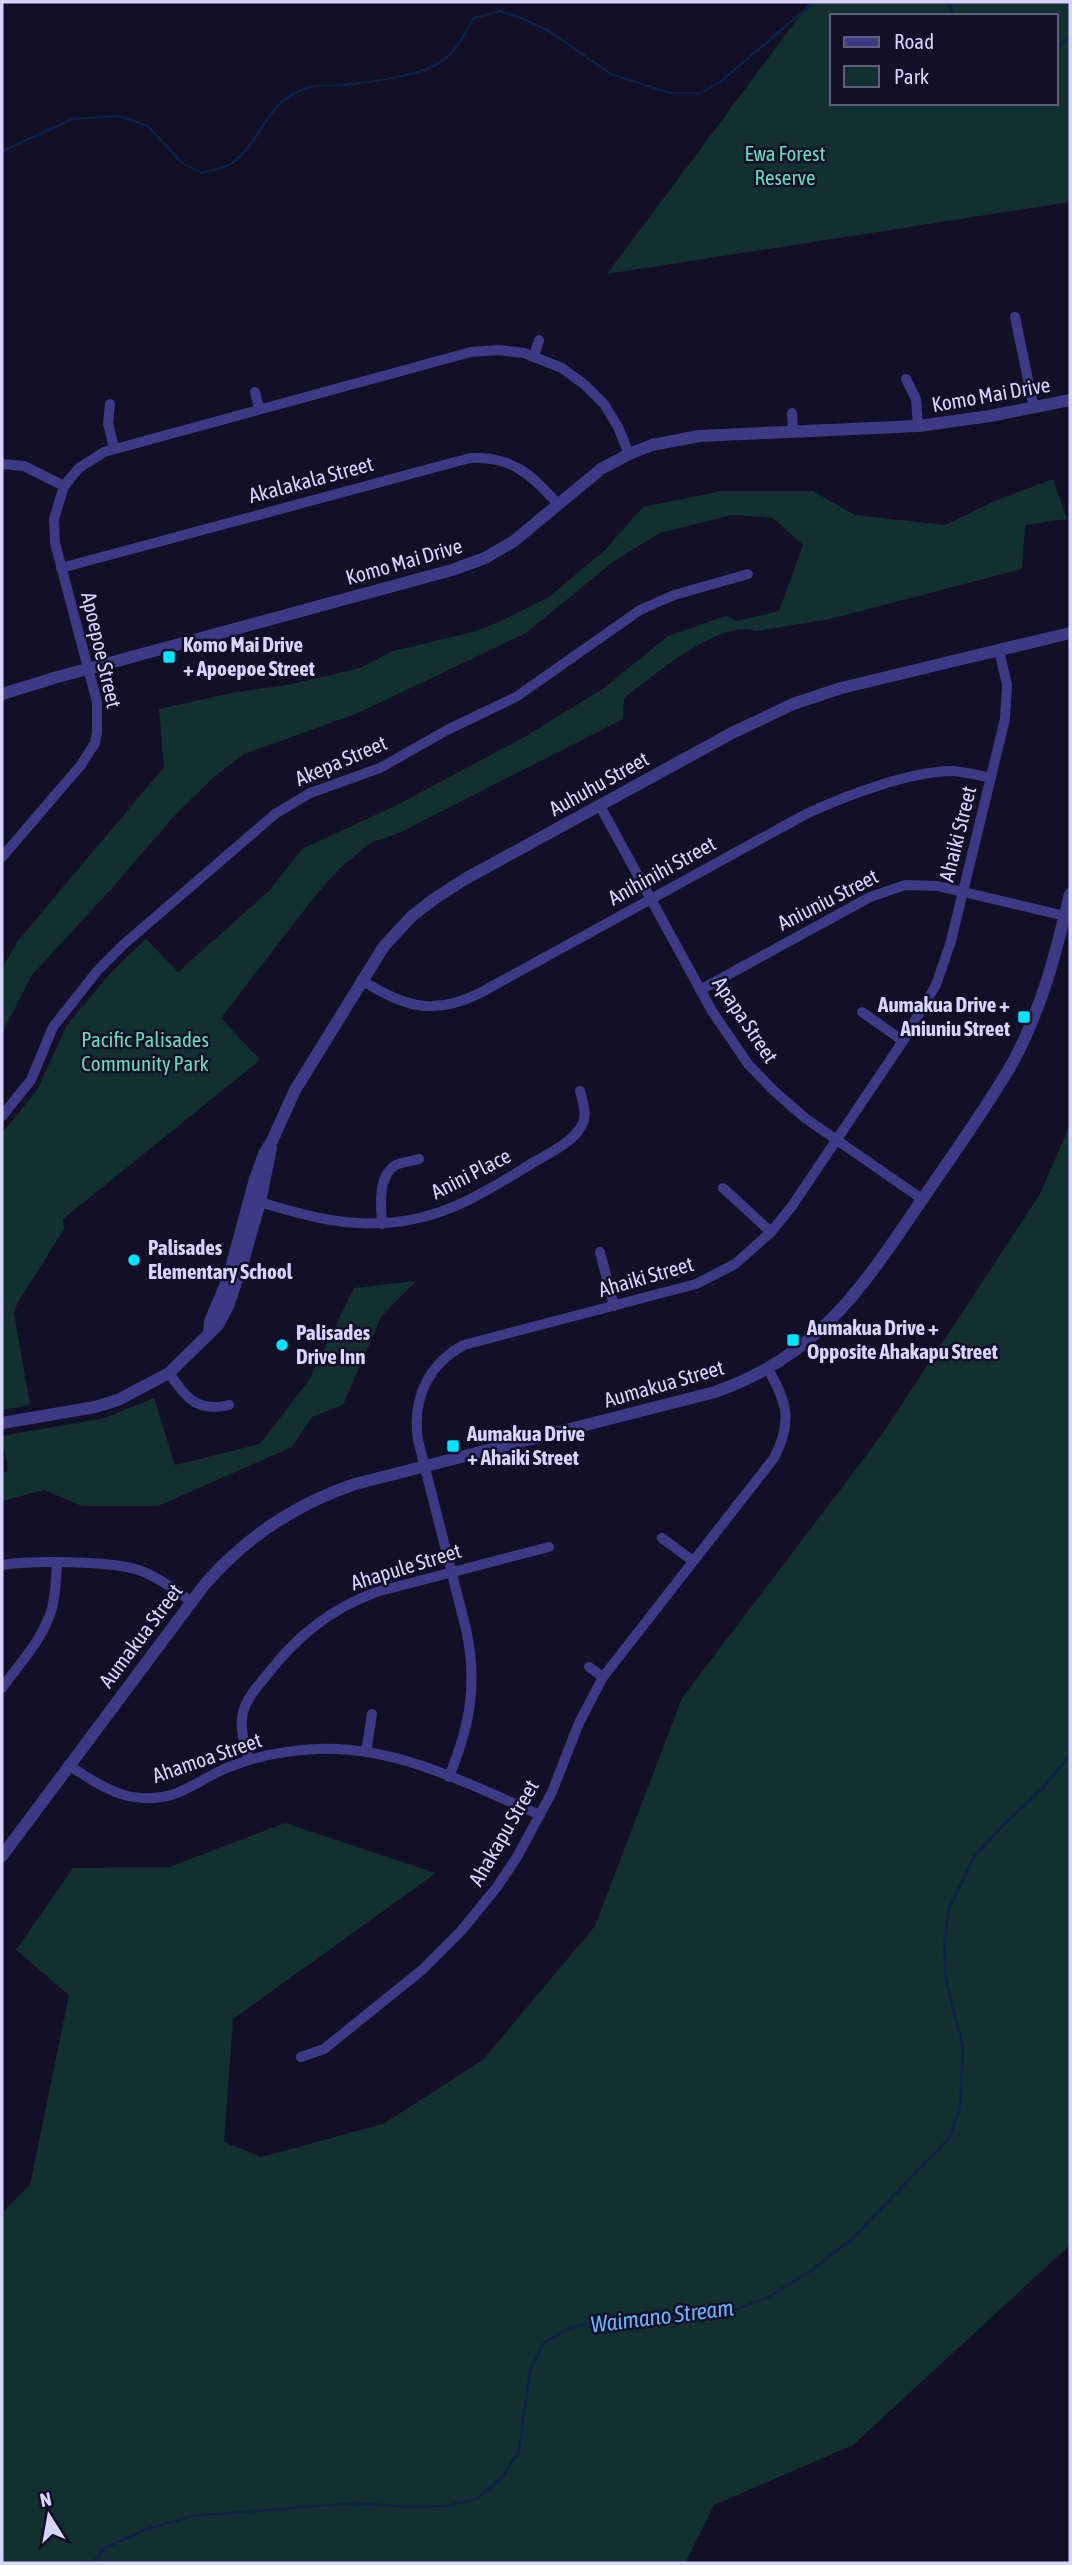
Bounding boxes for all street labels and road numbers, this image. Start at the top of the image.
street label: Komo Mai Drive [930,372,1052,416]
street label: Akalakala Street [246,451,376,507]
street label: Komo Mai Drive [343,533,465,589]
street label: Apoepoe Street [77,590,127,710]
street label: Akepa Street [291,730,390,790]
street label: Auhuhu Street [545,746,652,820]
street label: Ahaiki Street [934,784,980,884]
street label: Anihinihi Street [604,831,720,910]
street label: Aniuniu Street [773,864,882,935]
street label: Apapa Street [708,972,783,1067]
street label: Anini Place [427,1143,514,1203]
street label: Ahaiki Street [596,1251,696,1301]
street label: Aumakua Street [601,1354,726,1412]
street label: Ahapule Street [348,1538,464,1594]
street label: Aumakua Street [93,1579,187,1692]
street label: Ahamoa Street [149,1727,264,1787]
street label: Ahakapu Street [463,1775,543,1890]

